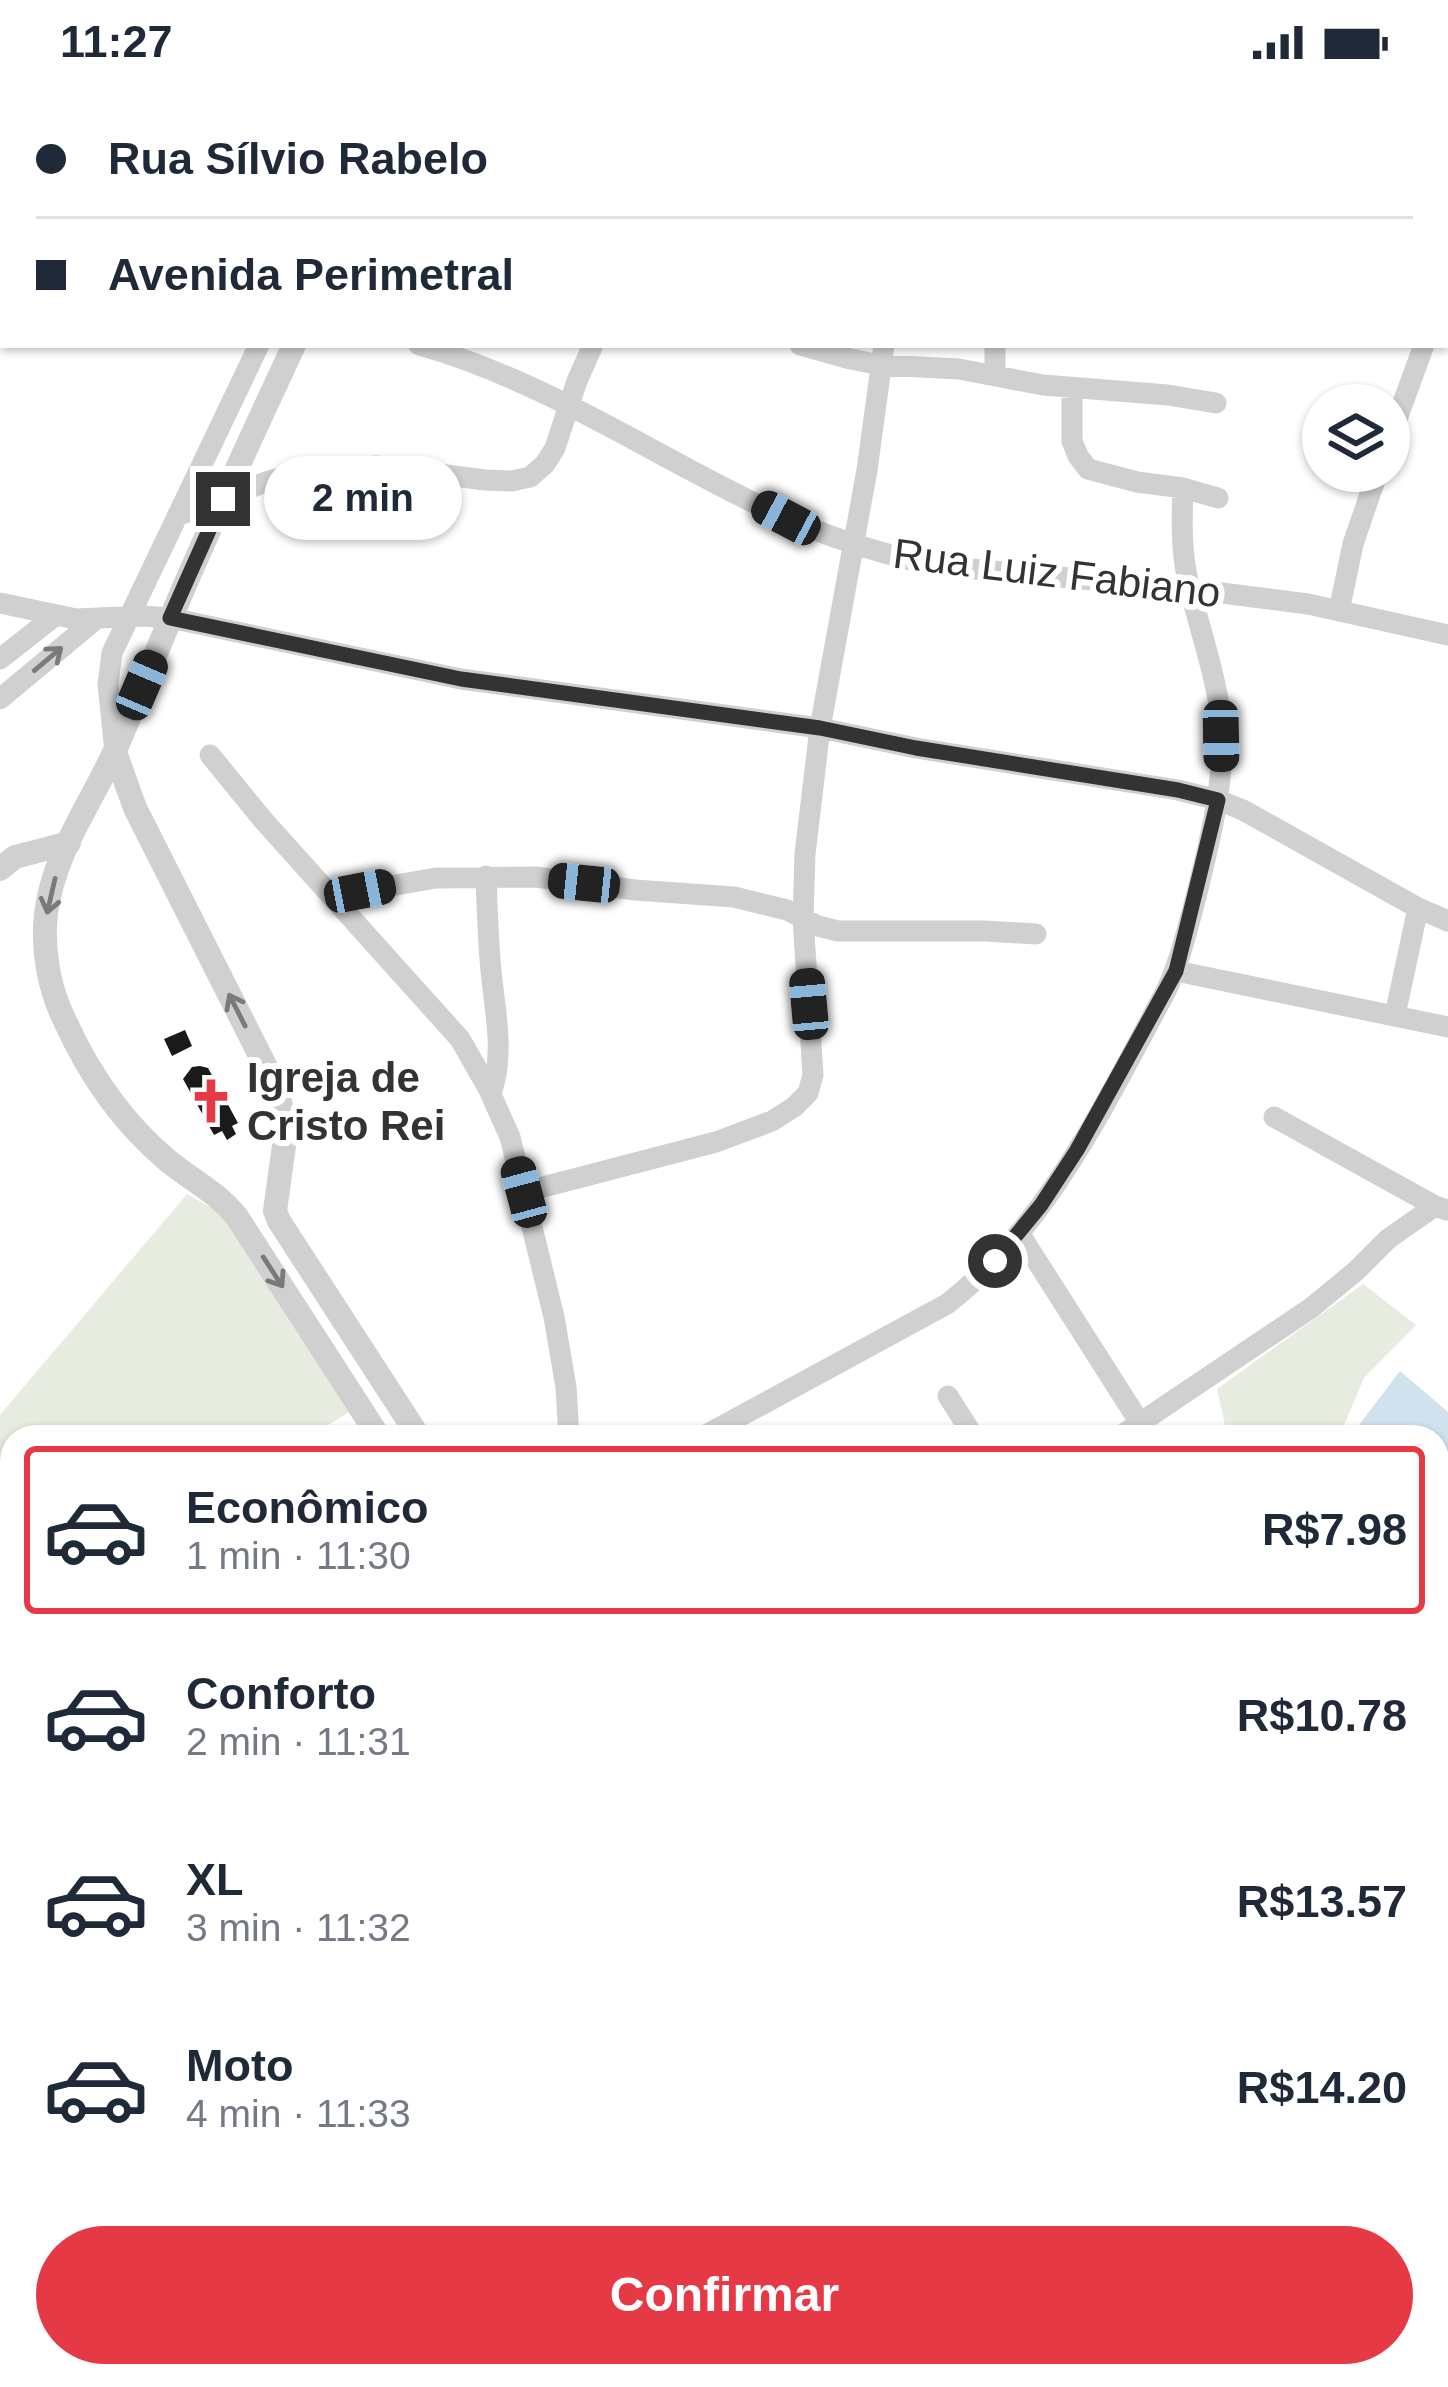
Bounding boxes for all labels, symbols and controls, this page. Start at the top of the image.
text: 11:27 [60,16,173,67]
text: Rua Sílvio Rabelo [108,133,488,184]
text: Avenida Perimetral [108,249,514,300]
map controls [1302,384,1410,492]
button: layers [1302,384,1410,492]
callout: 2 min [265,457,463,541]
route end [196,472,250,526]
text: 2 min [312,476,414,519]
car [746,485,826,551]
street label: Rua Luiz Fabiano [891,530,1223,616]
car [111,645,173,725]
one-way arrow [32,646,63,674]
car [1202,700,1240,772]
car [546,861,622,905]
car [321,866,399,916]
one-way arrow [39,877,61,915]
car [788,967,830,1041]
one-way arrow [224,992,247,1028]
place label: Igreja de Cristo Rei [247,1054,445,1149]
church icon: Igreja de Cristo Rei [186,1076,236,1126]
car [497,1153,551,1231]
route start [968,1234,1022,1288]
one-way arrow [260,1254,285,1288]
icon: car [42,1476,150,1584]
text: Econômico [186,1482,429,1533]
text: R$7.98 [1262,1504,1407,1555]
text: 1 min · 11:30 [186,1534,411,1577]
icon: car [42,1662,150,1770]
text: Conforto [186,1668,376,1719]
text: R$10.78 [1237,1690,1407,1741]
text: 2 min · 11:31 [186,1720,411,1763]
icon: car [42,1848,150,1956]
text: XL [186,1854,244,1905]
text: R$13.57 [1237,1876,1407,1927]
text: 3 min · 11:32 [186,1906,411,1949]
icon: car [42,2034,150,2142]
text: Moto [186,2040,293,2091]
text: R$14.20 [1237,2062,1407,2113]
text: 4 min · 11:33 [186,2092,411,2135]
button: Confirmar [36,2226,1413,2364]

